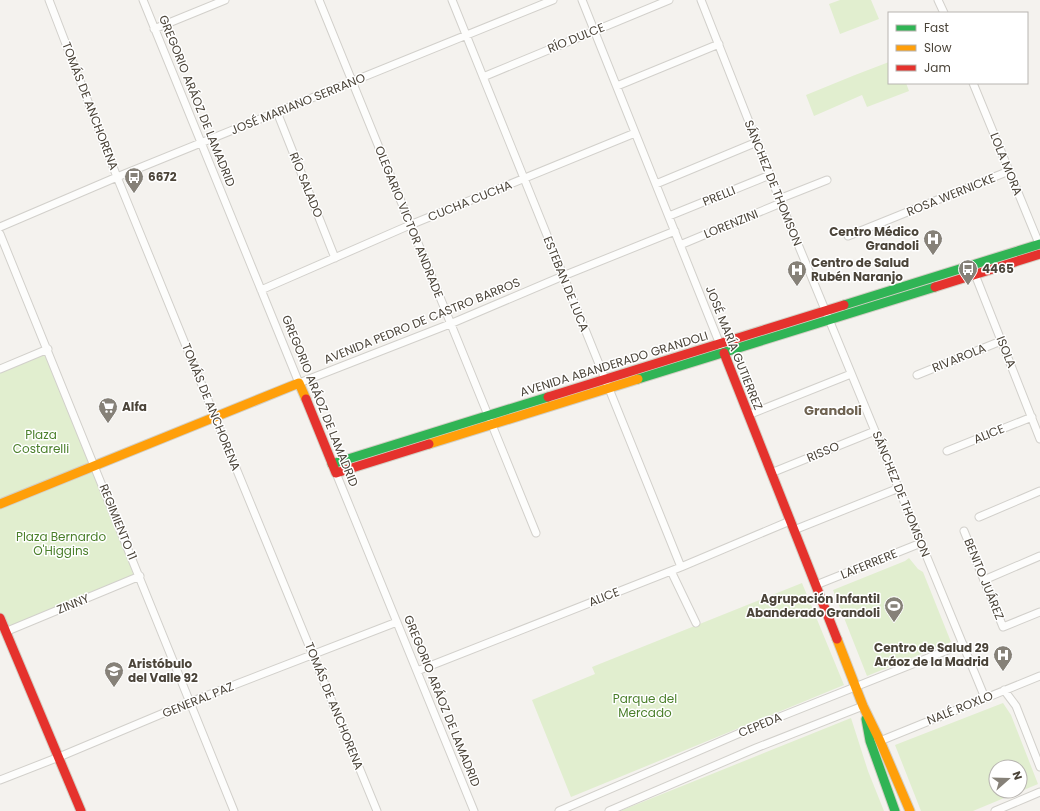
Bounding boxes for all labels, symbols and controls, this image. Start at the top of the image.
street label: GREGORIO ARÁOZ DE LAMADRID [155,12,240,189]
legend [888,12,1028,84]
street label: RÍO DULCE [545,18,607,57]
text: Fast [924,19,949,36]
street label: TOMÁS DE ANCHORENA [58,39,123,172]
text: Slow [924,39,952,56]
text: Jam [924,59,951,76]
street label: JOSÉ MARIANO SERRANO [228,69,368,138]
street label: SÁNCHEZ DE THOMSON [740,117,807,248]
street label: LOLA MORA [986,130,1027,198]
street label: OLEGARIO VICTOR ANDRADE [371,143,448,301]
street label: RÍO SALADO [286,150,327,220]
bus stop icon: 6672 [123,166,145,194]
place label: 6672 [148,168,177,185]
street label: ROSA WERNICKE [904,169,998,220]
street label: CUCHA CUCHA [425,176,514,225]
street label: PRELLI [700,181,738,210]
street label: LORENZINI [701,205,761,242]
place label: Centro Médico Grandoli [829,223,919,254]
hospital icon: Centro Médico Grandoli [922,228,944,256]
street label: ESTEBAN DE LUCA [540,234,593,334]
place label: Centro de Salud Rubén Naranjo [811,254,909,285]
bus stop icon: 4465 [957,258,979,286]
hospital icon: Centro de Salud Rubén Naranjo [786,259,808,287]
place label: 4465 [982,260,1014,277]
street label: AVENIDA PEDRO DE CASTRO BARROS [321,273,522,368]
street label: JOSÉ MARÍA GUTIERREZ [702,283,767,412]
street label: GREGORIO ARÁOZ DE LAMADRID [278,312,363,489]
street label: AVENIDA ABANDERADO GRANDOLI [518,327,710,400]
street label: ISOLA [992,333,1020,370]
street label: RIVAROLA [929,339,988,376]
street label: TOMÁS DE ANCHORENA [178,341,245,473]
supermarket icon: Alfa [97,396,119,424]
place label: Alfa [122,398,147,415]
district label: Grandoli [804,401,862,420]
street label: ALICE [971,420,1007,447]
park label: Plaza Costarelli [13,426,69,457]
street label: SÁNCHEZ DE THOMSON [868,428,935,559]
street label: RISSO [804,437,842,466]
street label: REGIMIENTO 11 [96,481,141,562]
park label: Plaza Bernardo O'Higgins [16,528,106,559]
street label: BENITO JUÁREZ [960,536,1009,622]
street label: LAFERRERE [838,544,900,583]
street label: ALICE [586,583,622,610]
street label: ZINNY [54,589,91,618]
place label: Agrupación Infantil Abanderado Grandoli [746,590,880,621]
sports icon: Agrupación Infantil Abanderado Grandoli [883,595,905,623]
street label: GREGORIO ARÁOZ DE LAMADRID [400,612,485,789]
place label: Centro de Salud 29 Aráoz de la Madrid [874,639,989,670]
street label: TOMÁS DE ANCHORENA [301,640,368,772]
hospital icon: Centro de Salud 29 Aráoz de la Madrid [992,644,1014,672]
place label: Aristóbulo del Valle 92 [128,655,198,686]
school or university icon: Aristóbulo del Valle 92 [103,660,125,688]
street label: GENERAL PAZ [160,678,236,722]
street label: NALÉ ROXLO [924,687,995,729]
park label: Parque del Mercado [613,690,677,721]
street label: CEPEDA [736,708,784,741]
north arrow [988,759,1028,799]
text: N [1008,769,1026,782]

